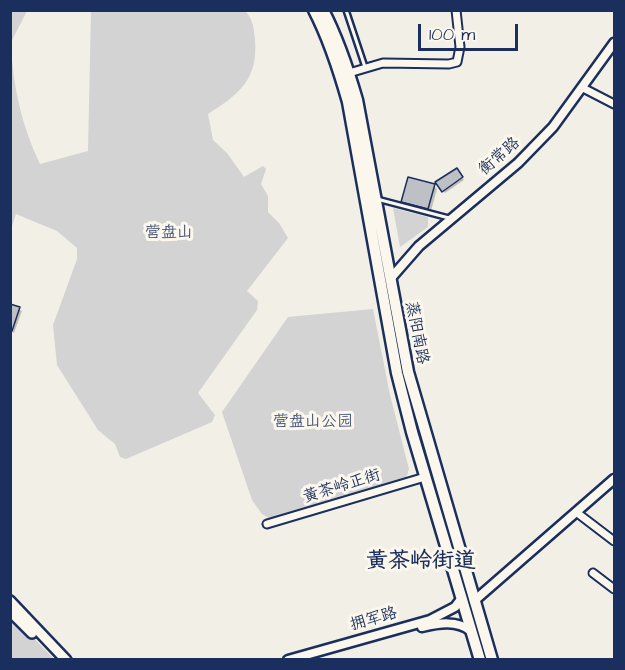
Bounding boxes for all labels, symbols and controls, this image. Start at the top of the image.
scale bar [421,12,522,50]
text: 100 m [429,22,475,47]
street label: 衡常路 [476,134,524,180]
park label: 营盘山 [145,224,193,244]
street label: 蒸阳南路 [400,300,432,366]
park label: 营盘山公园 [273,413,353,433]
street label: 黄茶岭正街 [301,466,383,508]
district label: 黄茶岭街道 [366,549,476,575]
street label: 拥军路 [348,604,400,636]

